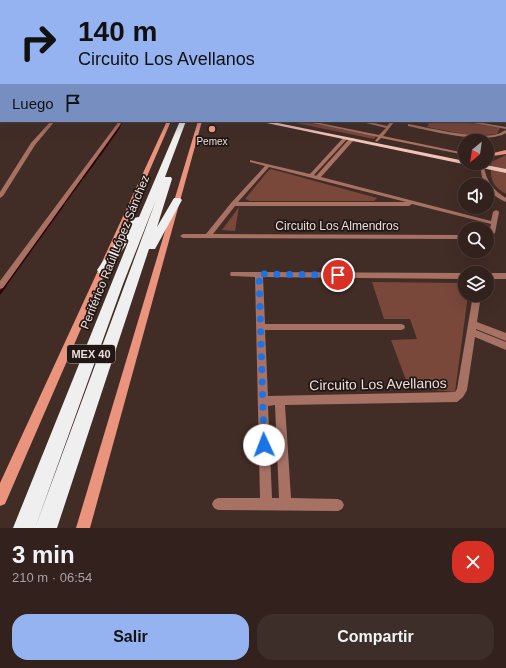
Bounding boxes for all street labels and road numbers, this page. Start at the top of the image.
street label: Periférico Raúl López Sánchez [78,173,152,331]
street label: Circuito Los Almendros [275,219,399,233]
road number: MEX 40 [67,345,115,363]
street label: Circuito Los Avellanos [309,375,447,393]

